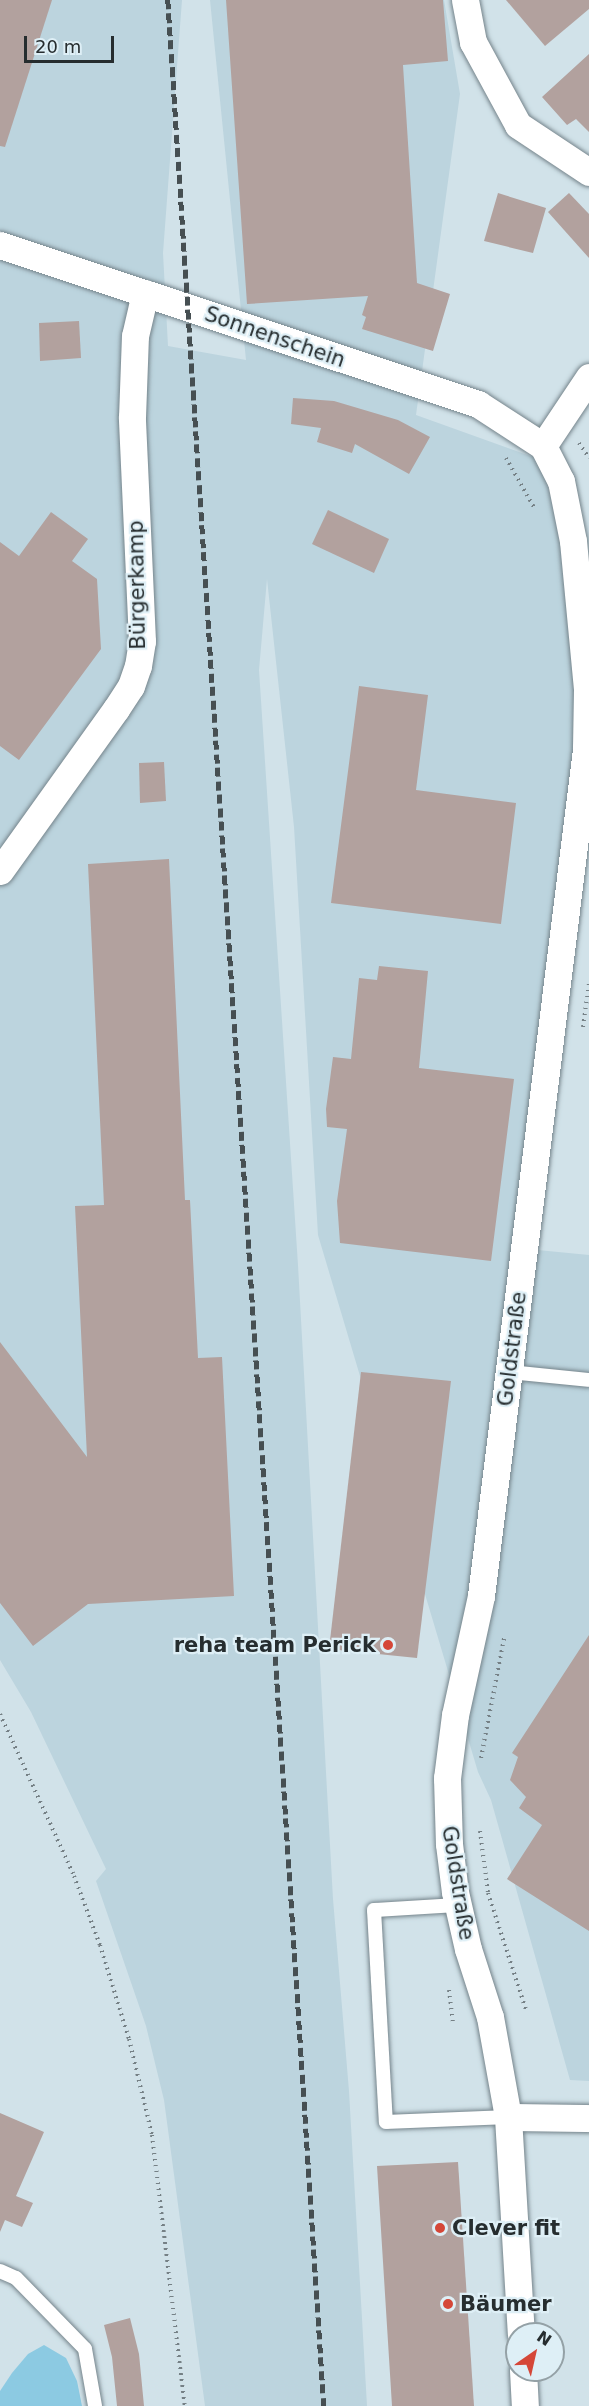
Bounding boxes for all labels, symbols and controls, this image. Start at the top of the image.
scale bar [27,24,117,62]
text: 20 m [35,36,81,57]
street label: Sonnenschein [201,301,349,373]
street label: Bürgerkamp [123,520,151,650]
street label: Goldstraße [492,1290,532,1408]
place label: reha team Perick [174,1632,376,1658]
marker: reha team Perick [381,1638,395,1652]
street label: Goldstraße [437,1824,479,1942]
place label: Clever fit [452,2215,560,2241]
marker: Clever fit [433,2221,447,2235]
place label: Bäumer [460,2291,552,2317]
marker: Bäumer [441,2297,455,2311]
north arrow [505,2322,565,2382]
text: N [533,2327,555,2350]

